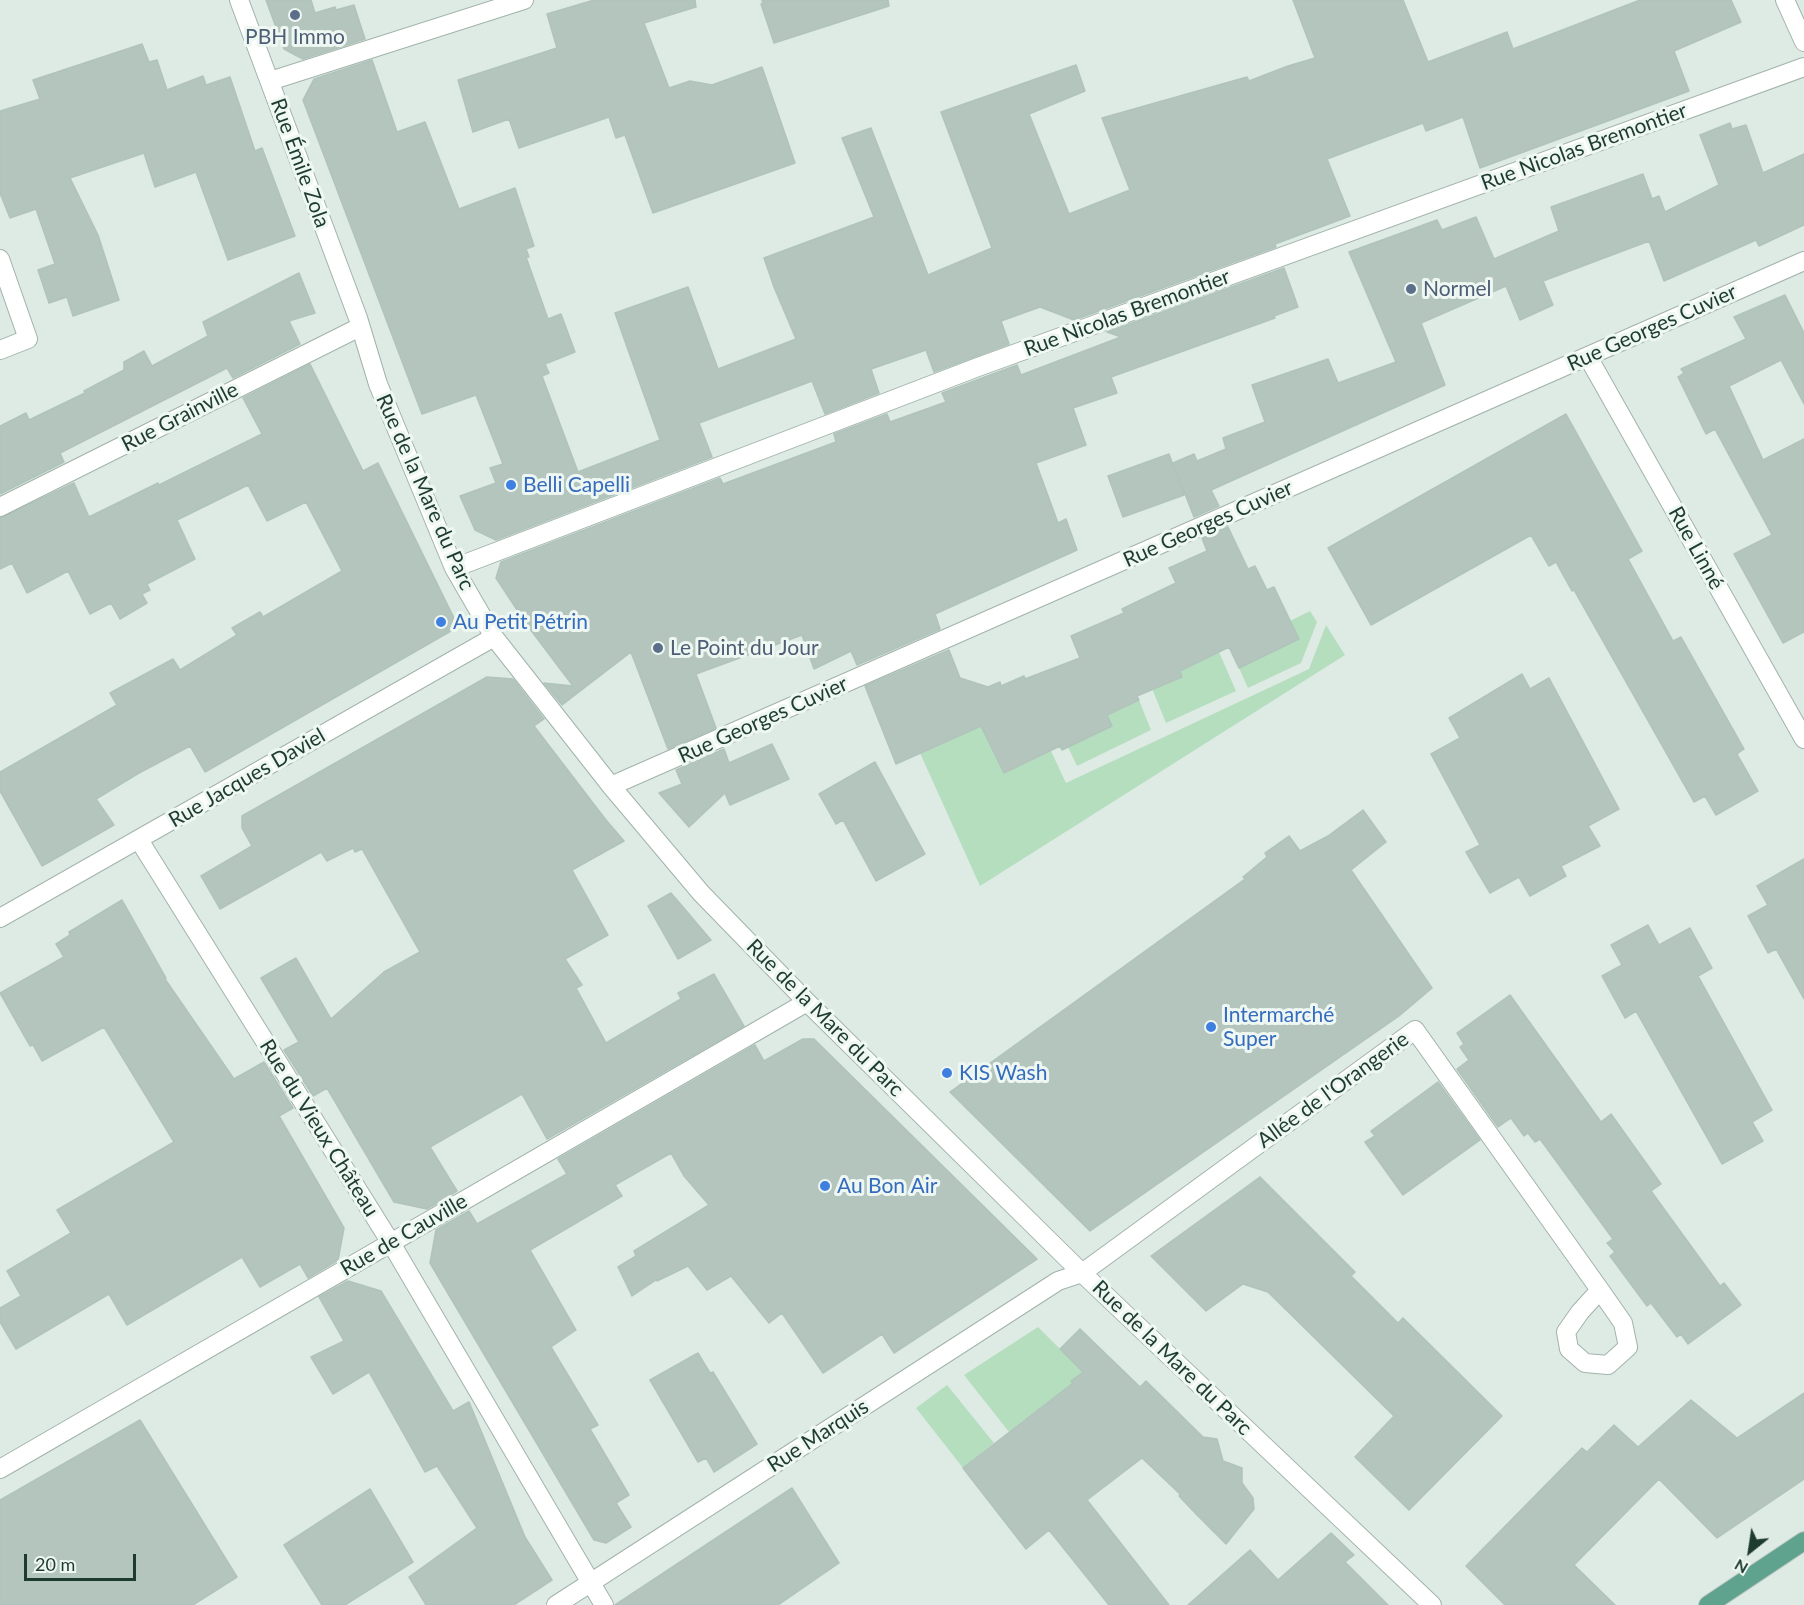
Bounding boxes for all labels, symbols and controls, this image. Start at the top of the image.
marker: PBH Immo [288,8,302,22]
place label: PBH Immo [245,24,345,50]
street label: Rue Émile Zola [265,95,335,231]
street label: Rue Nicolas Bremontier [1478,98,1690,196]
street label: Rue Nicolas Bremontier [1021,264,1233,362]
place label: Normel [1423,276,1492,302]
street label: Rue Georges Cuvier [1563,279,1741,377]
marker: Normel [1404,282,1418,296]
street label: Rue Grainville [118,377,242,457]
street label: Rue de la Mare du Parc [370,390,480,594]
place label: Belli Capelli [523,472,630,498]
street label: Rue Georges Cuvier [1119,475,1297,573]
marker: Belli Capelli [504,478,518,492]
street label: Rue Linné [1663,502,1729,594]
place label: Au Petit Pétrin [453,609,588,635]
marker: Au Petit Pétrin [434,615,448,629]
place label: Le Point du Jour [670,635,819,661]
marker: Le Point du Jour [651,641,665,655]
street label: Rue Georges Cuvier [674,671,852,769]
street label: Rue Jacques Daviel [164,723,330,833]
street label: Rue de la Mare du Parc [741,934,909,1102]
place label: Intermarché Super [1223,1002,1334,1052]
marker: Intermarché Super [1204,1020,1218,1034]
street label: Allée de l'Orangerie [1252,1027,1414,1153]
street label: Rue du Vieux Château [254,1035,384,1221]
place label: KIS Wash [959,1060,1047,1086]
marker: KIS Wash [940,1066,954,1080]
place label: Au Bon Air [837,1173,937,1199]
marker: Au Bon Air [818,1179,832,1193]
street label: Rue de Cauville [336,1189,472,1281]
street label: Rue de la Mare du Parc [1087,1275,1257,1441]
street label: Rue Marquis [763,1394,873,1478]
north arrow [1720,1521,1780,1581]
scale bar [27,1542,140,1580]
text: 20 m [35,1553,75,1575]
text: N [1731,1556,1751,1578]

